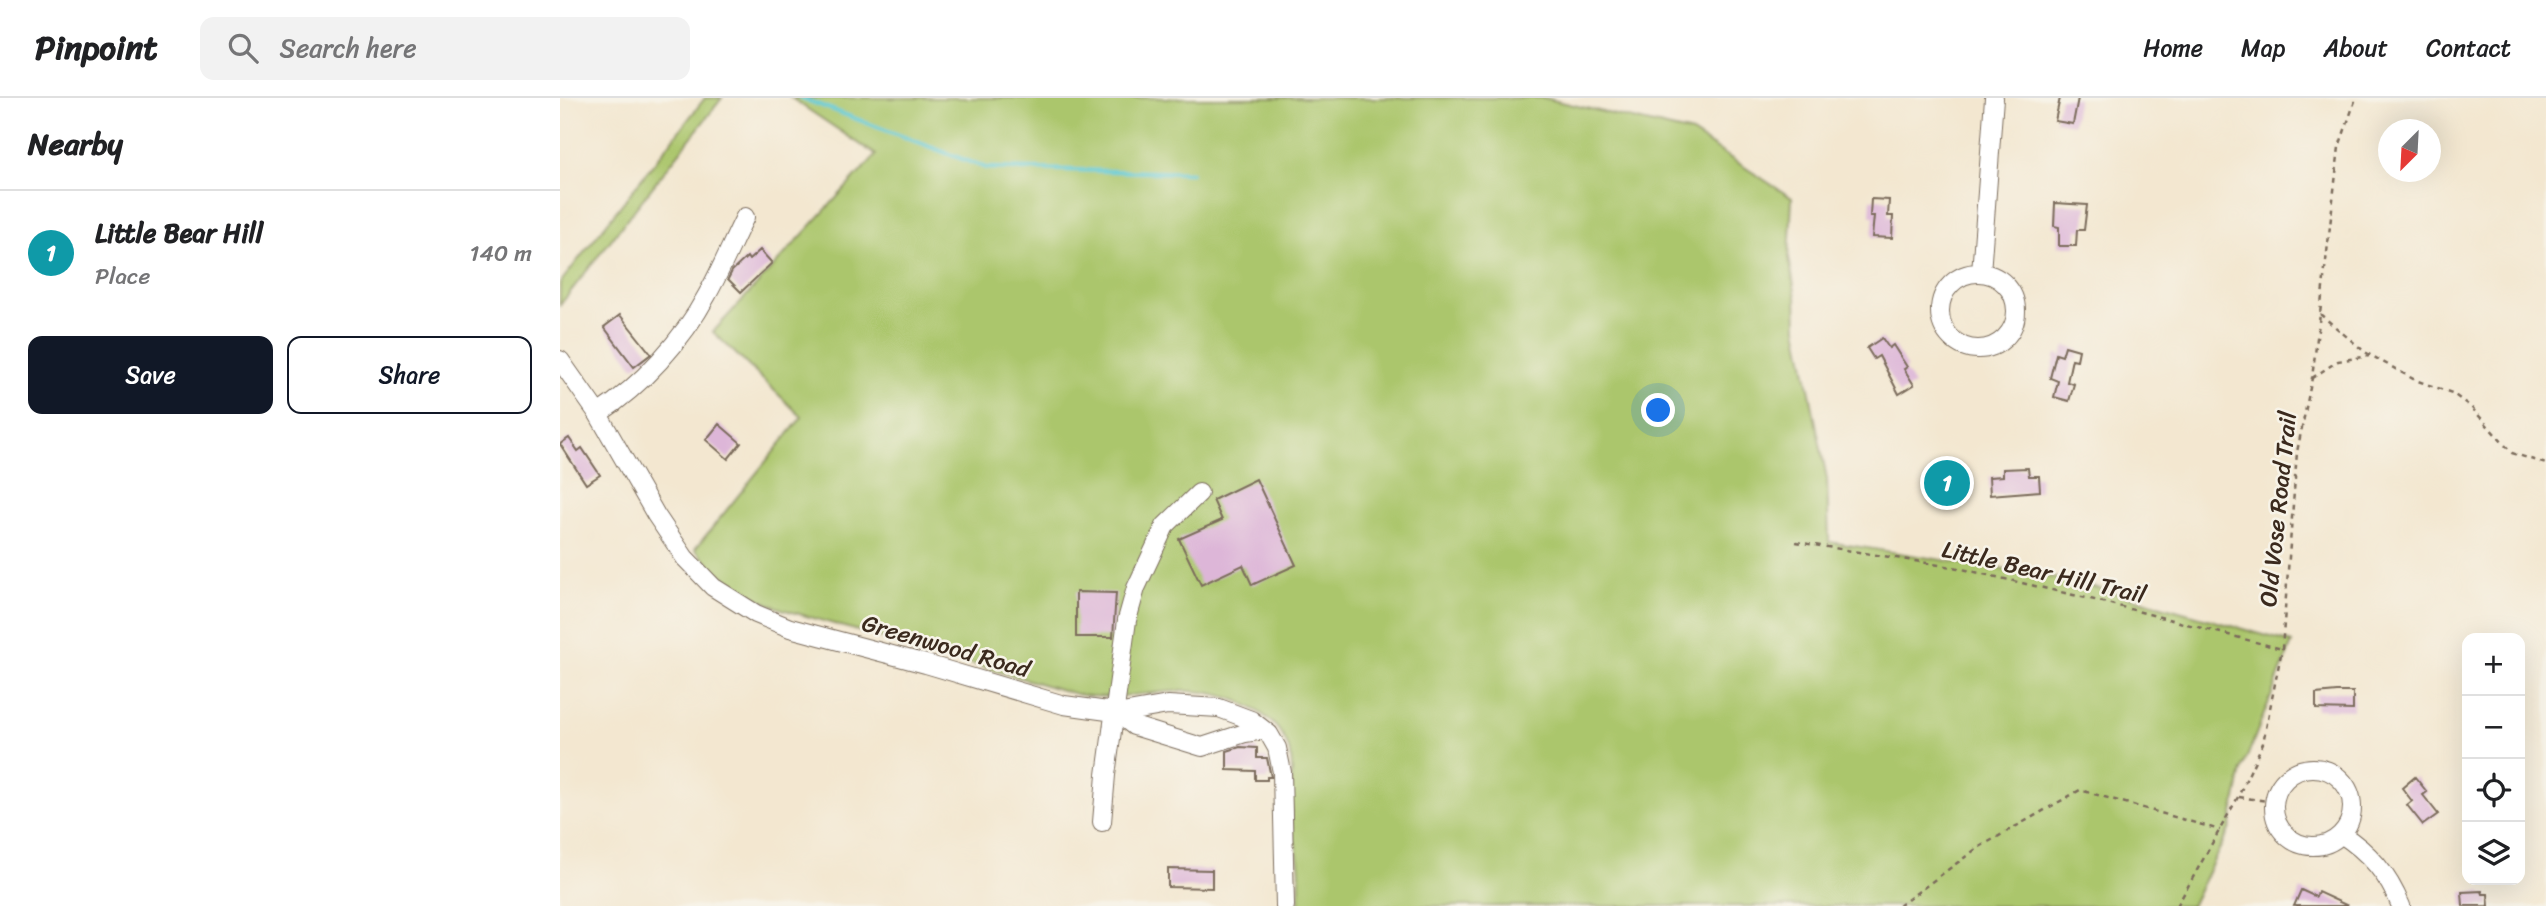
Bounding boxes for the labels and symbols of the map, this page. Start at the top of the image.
north arrow [2378,119,2441,182]
your location [1641,393,1675,427]
street label: Old Vose Road Trail [2247,408,2309,609]
pin: 1 [1924,457,1970,509]
street label: Little Bear Hill Trail [1938,528,2151,616]
street label: Greenwood Road [857,602,1036,690]

